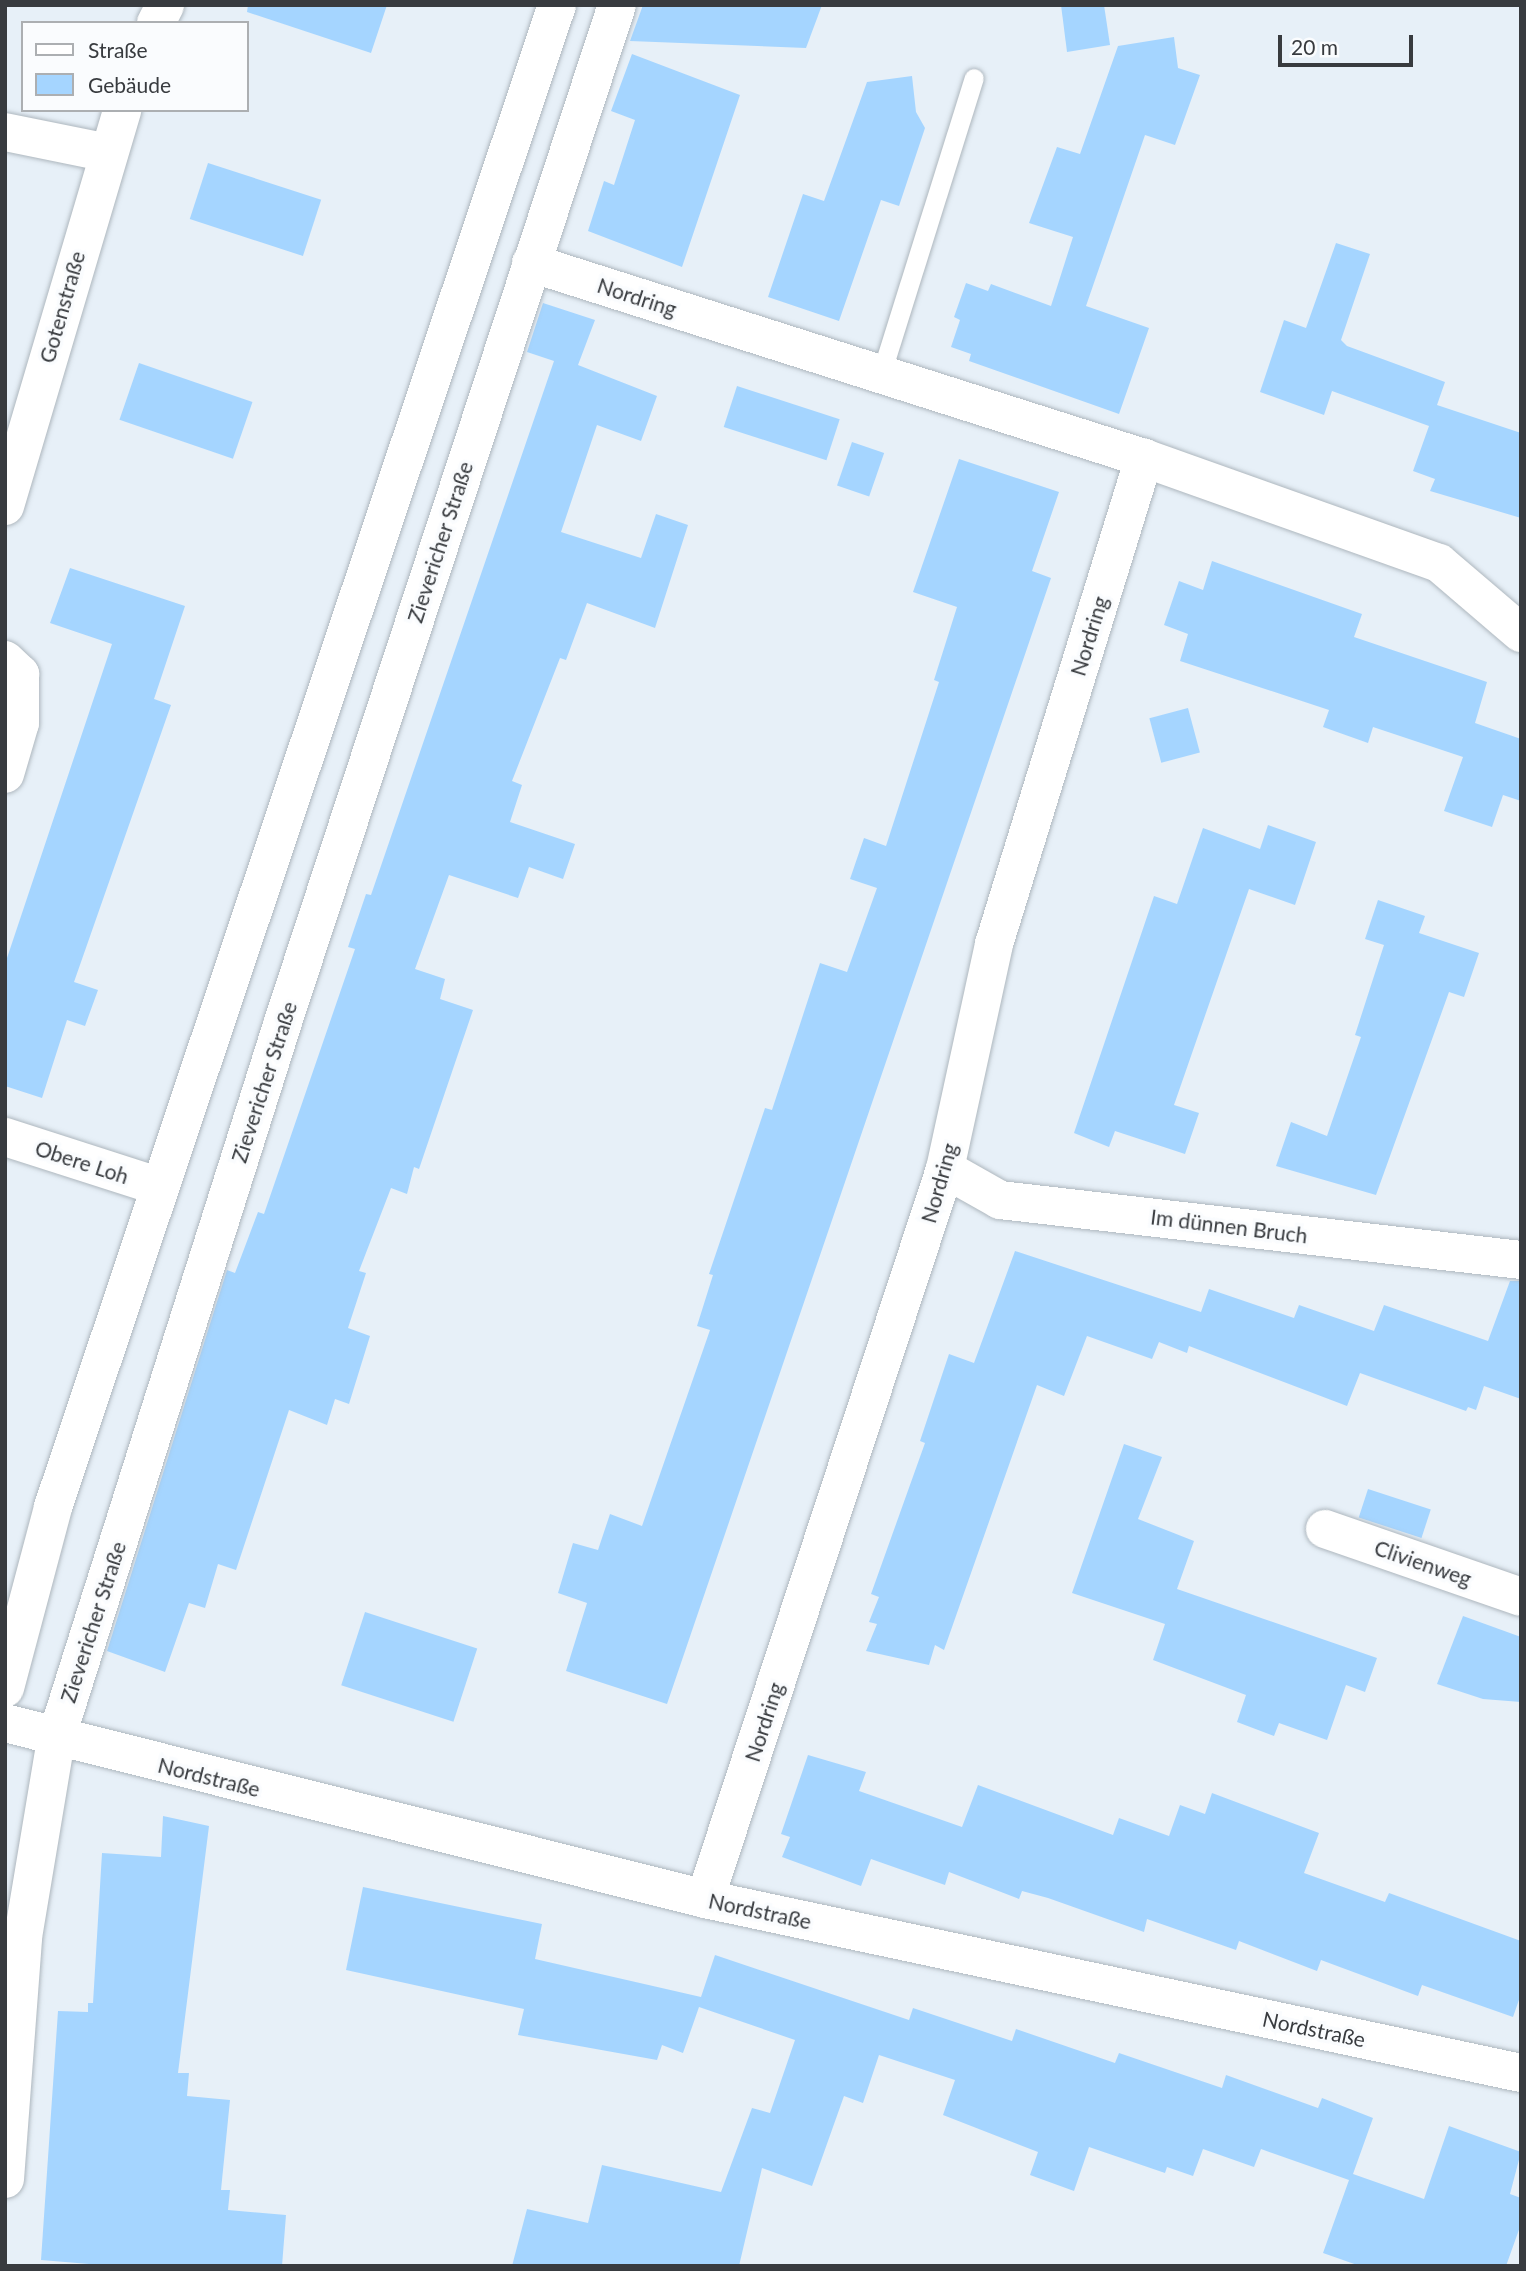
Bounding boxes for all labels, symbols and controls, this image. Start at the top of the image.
legend [21,21,248,112]
scale bar [1281,21,1416,65]
text: 20 m [1291,34,1338,59]
text: Straße [88,37,148,62]
text: Gebäude [88,72,171,97]
street label: Gotenstraße [34,248,90,366]
street label: Nordring [594,272,680,322]
street label: Zievericher Straße [402,458,478,626]
street label: Nordring [1065,593,1113,679]
street label: Zievericher Straße [226,998,302,1166]
street label: Obere Loh [32,1135,132,1189]
street label: Nordring [916,1140,962,1226]
street label: Im dünnen Bruch [1149,1204,1309,1248]
street label: Clivienweg [1371,1535,1475,1591]
street label: Zievericher Straße [55,1538,131,1706]
street label: Nordring [739,1679,789,1765]
street label: Nordstraße [155,1752,263,1802]
street label: Nordstraße [706,1888,814,1934]
street label: Nordstraße [1260,2006,1368,2052]

